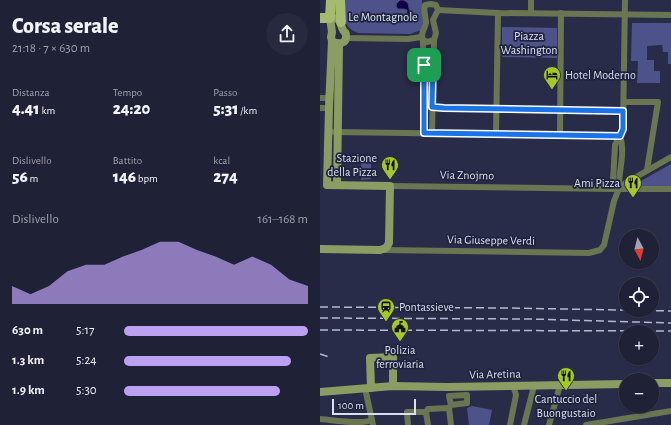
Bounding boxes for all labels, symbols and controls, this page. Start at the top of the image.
park label: Le Montagnole [348,11,418,23]
button: share [266,13,308,55]
text: Corsa serale [12,15,118,37]
park label: Piazza Washington [501,30,557,56]
text: 21:18 · 7 × 630 m [12,42,90,55]
pin [407,48,441,82]
icon: arrive [413,54,435,76]
hotel icon: Hotel Moderno [542,65,562,90]
place label: Hotel Moderno [565,69,636,81]
text: Distanza [12,87,50,98]
text: Tempo [113,87,142,98]
text: Passo [213,87,237,98]
text: 4.41 [12,100,40,117]
text: 24:20 [113,100,150,117]
text: 5:31 [213,100,238,117]
text: km [40,105,55,116]
text: /km [238,105,257,116]
place label: Stazione della Pizza [327,152,377,178]
text: Dislivello [12,155,52,166]
text: Battito [113,155,142,166]
text: kcal [213,155,230,166]
restaurant icon: Stazione della Pizza [380,155,400,180]
text: 56 [12,168,28,185]
text: 146 [113,168,136,185]
text: 274 [213,168,238,185]
street label: Via Znojmo [440,169,494,182]
text: m [28,173,38,184]
text: bpm [136,173,158,184]
restaurant icon: Ami Pizza [623,173,643,198]
place label: Ami Pizza [574,177,620,189]
text: Dislivello [12,213,59,226]
text: 161–168 m [257,213,308,226]
north arrow [619,229,659,269]
map controls [619,229,659,413]
street label: Via Giuseppe Verdi [447,233,535,247]
button: locate [619,277,659,317]
station icon: Pontassieve [376,297,396,322]
place label: Pontassieve [399,301,454,313]
public building icon: Polizia ferroviaria [390,317,410,342]
text: 630 m [12,324,43,337]
text: 5:17 [76,324,94,337]
button: + [619,325,659,365]
place label: Polizia ferroviaria [376,344,425,370]
text: 1.3 km [12,354,44,367]
text: 5:24 [76,354,97,367]
restaurant icon: Cantuccio del Buongustaio [556,366,576,391]
street label: Via Aretina [469,368,521,380]
button: − [619,373,659,413]
text: 1.9 km [12,384,45,397]
text: 5:30 [76,384,97,397]
place label: Cantuccio del Buongustaio [535,393,597,419]
scale bar [332,397,416,416]
text: 100 m [338,400,364,411]

